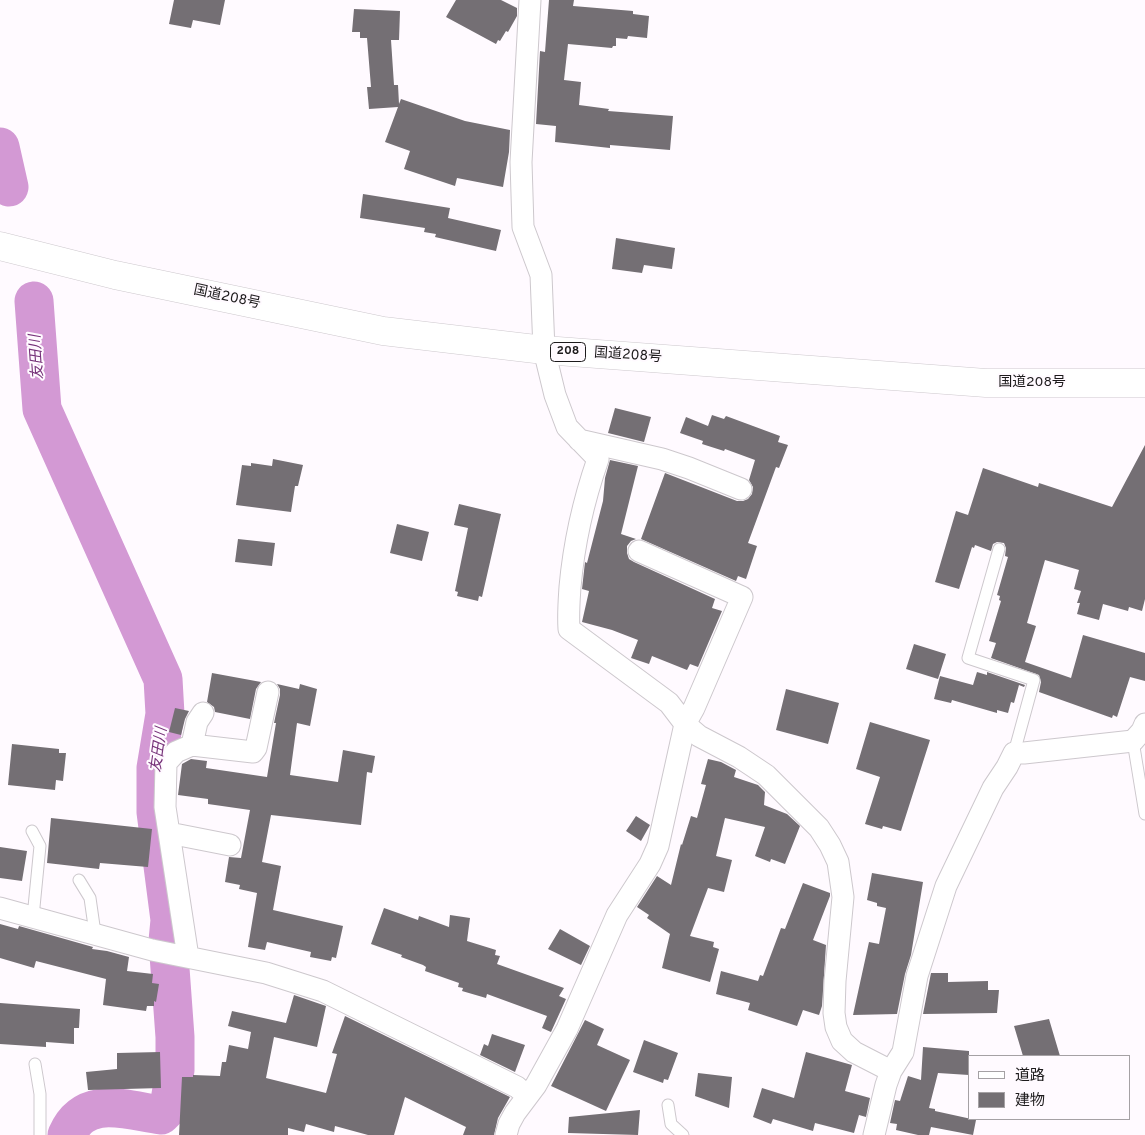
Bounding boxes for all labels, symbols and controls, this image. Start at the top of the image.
street label: 国道208号 [192,283,262,313]
water label: 友田川 [27,334,49,380]
road number: 208 [550,342,586,362]
street label: 国道208号 [593,345,663,367]
street label: 国道208号 [998,375,1066,391]
water label: 友田川 [148,726,172,774]
legend [968,1055,1130,1120]
text: 道路 [1015,1067,1045,1086]
text: 建物 [1015,1092,1045,1111]

